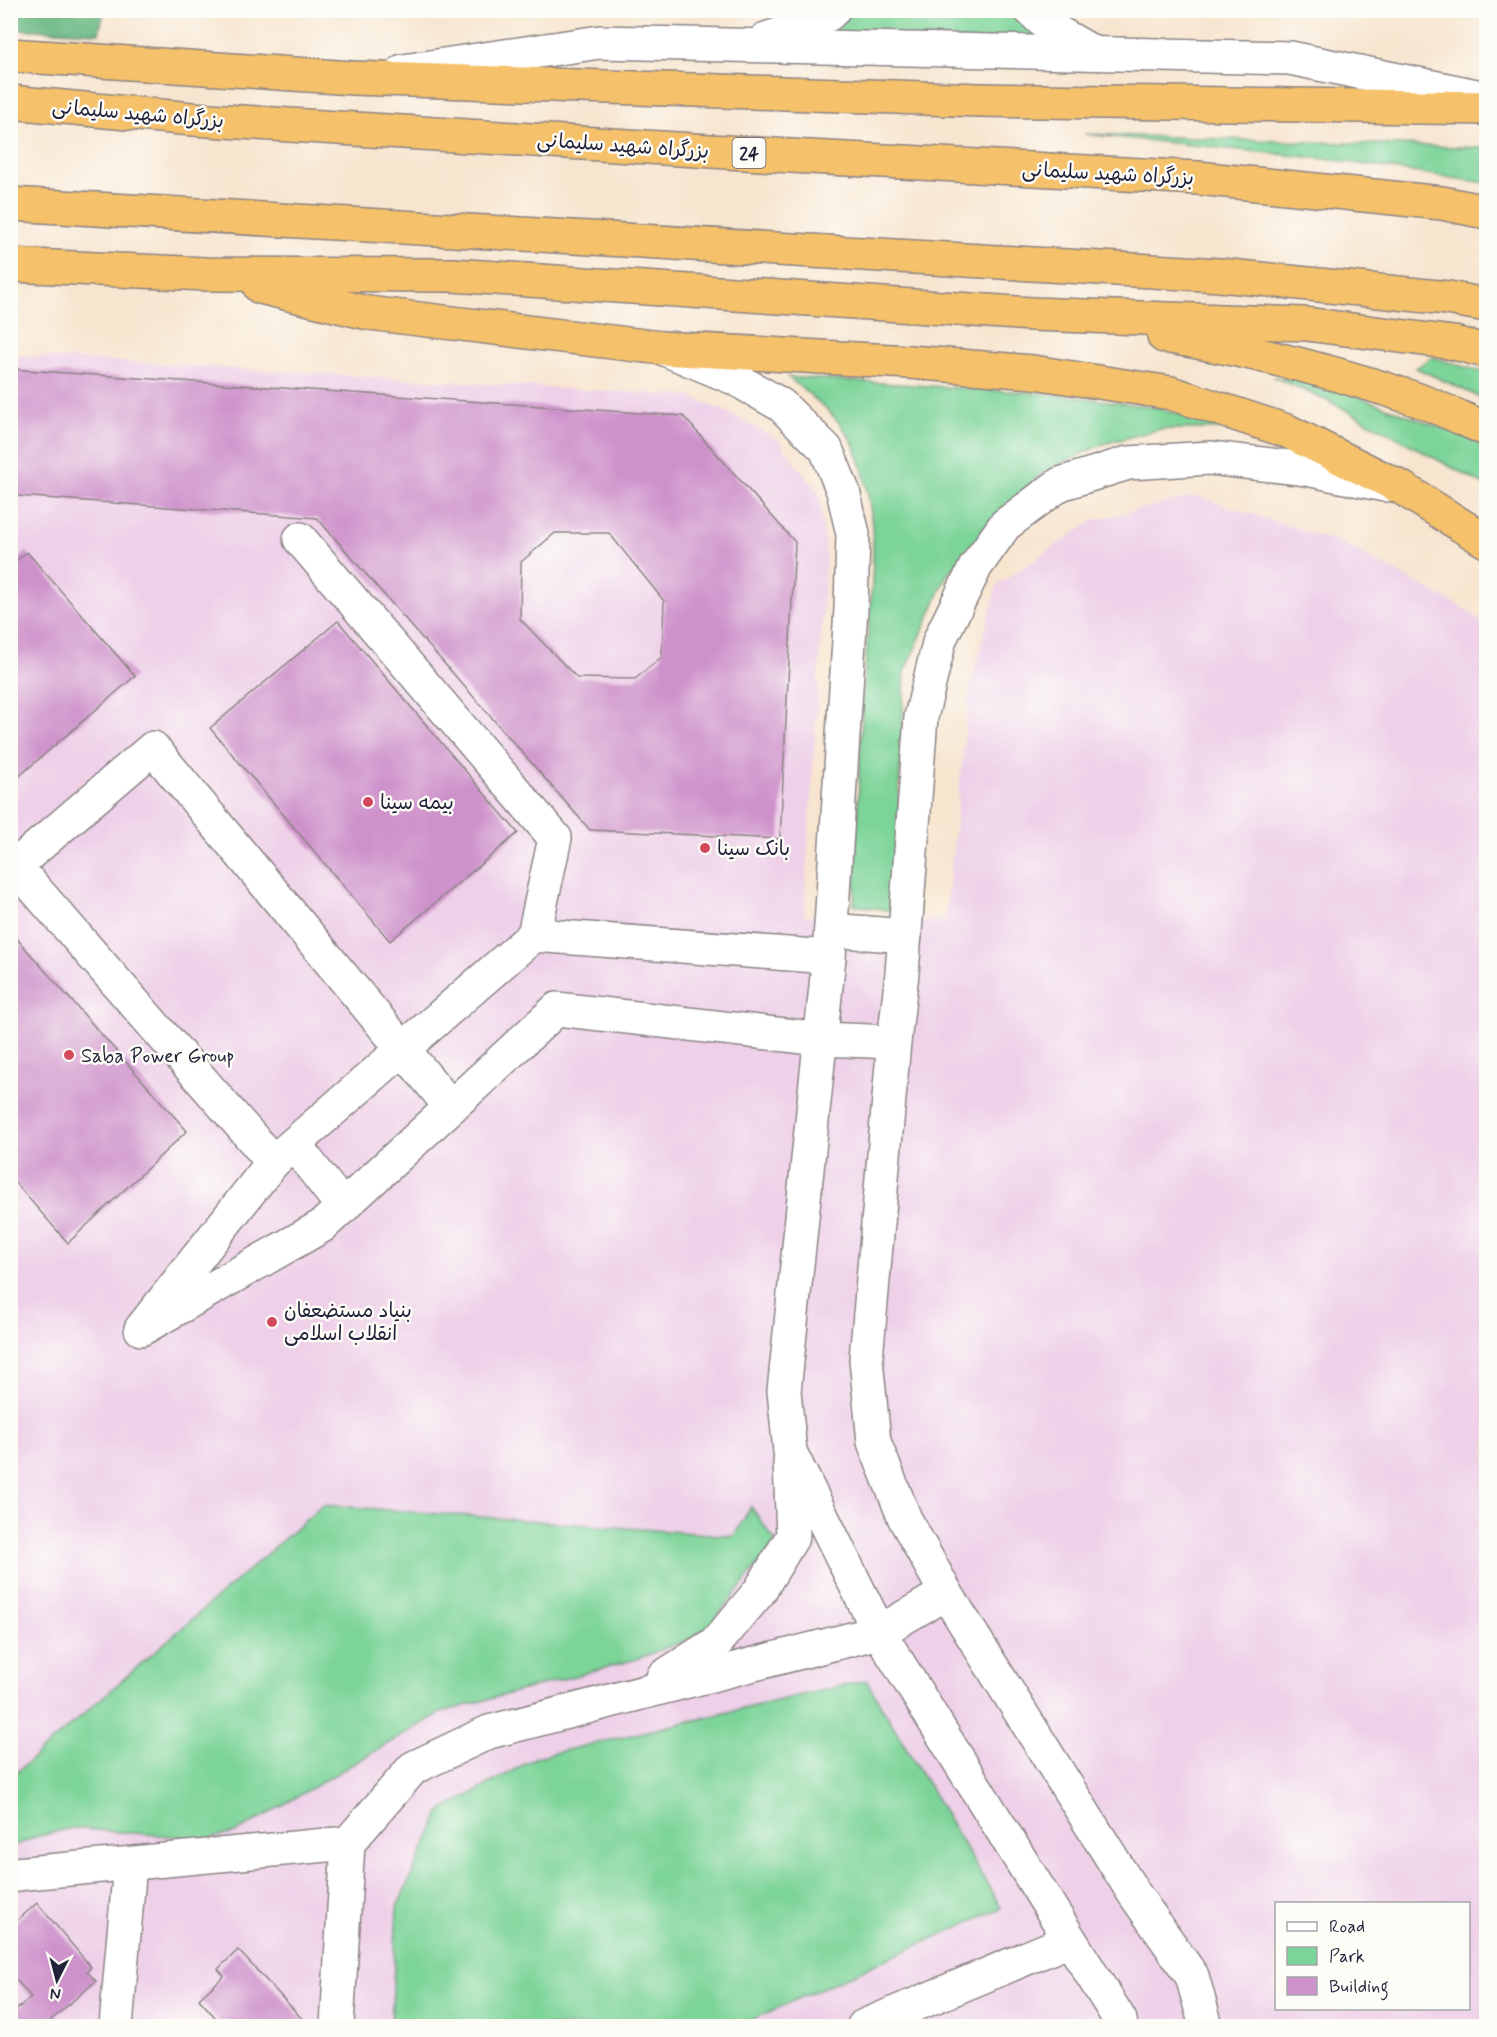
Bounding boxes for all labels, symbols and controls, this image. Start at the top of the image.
street label: بزرگراه شهید سلیمانی [51,94,225,135]
street label: بزرگراه شهید سلیمانی [536,127,710,166]
road number: 24 [732,138,766,168]
street label: بزرگراه شهید سلیمانی [1021,157,1195,192]
place label: بیمه سینا [380,790,454,817]
marker: بیمه سینا [361,795,375,809]
place label: بانک سینا [717,836,790,863]
marker: بانک سینا [698,841,712,855]
place label: Saba Power Group [81,1043,234,1070]
marker: Saba Power Group [62,1048,76,1062]
place label: بنیاد مستضعفان انقلاب اسلامی [284,1298,412,1348]
marker: بنیاد مستضعفان انقلاب اسلامی [265,1315,279,1329]
legend [1275,1902,1470,2010]
text: Road [1329,1915,1365,1939]
text: Park [1329,1945,1365,1969]
north arrow [27,1950,87,2010]
text: Building [1329,1975,1389,2001]
text: N [49,1982,62,2004]

